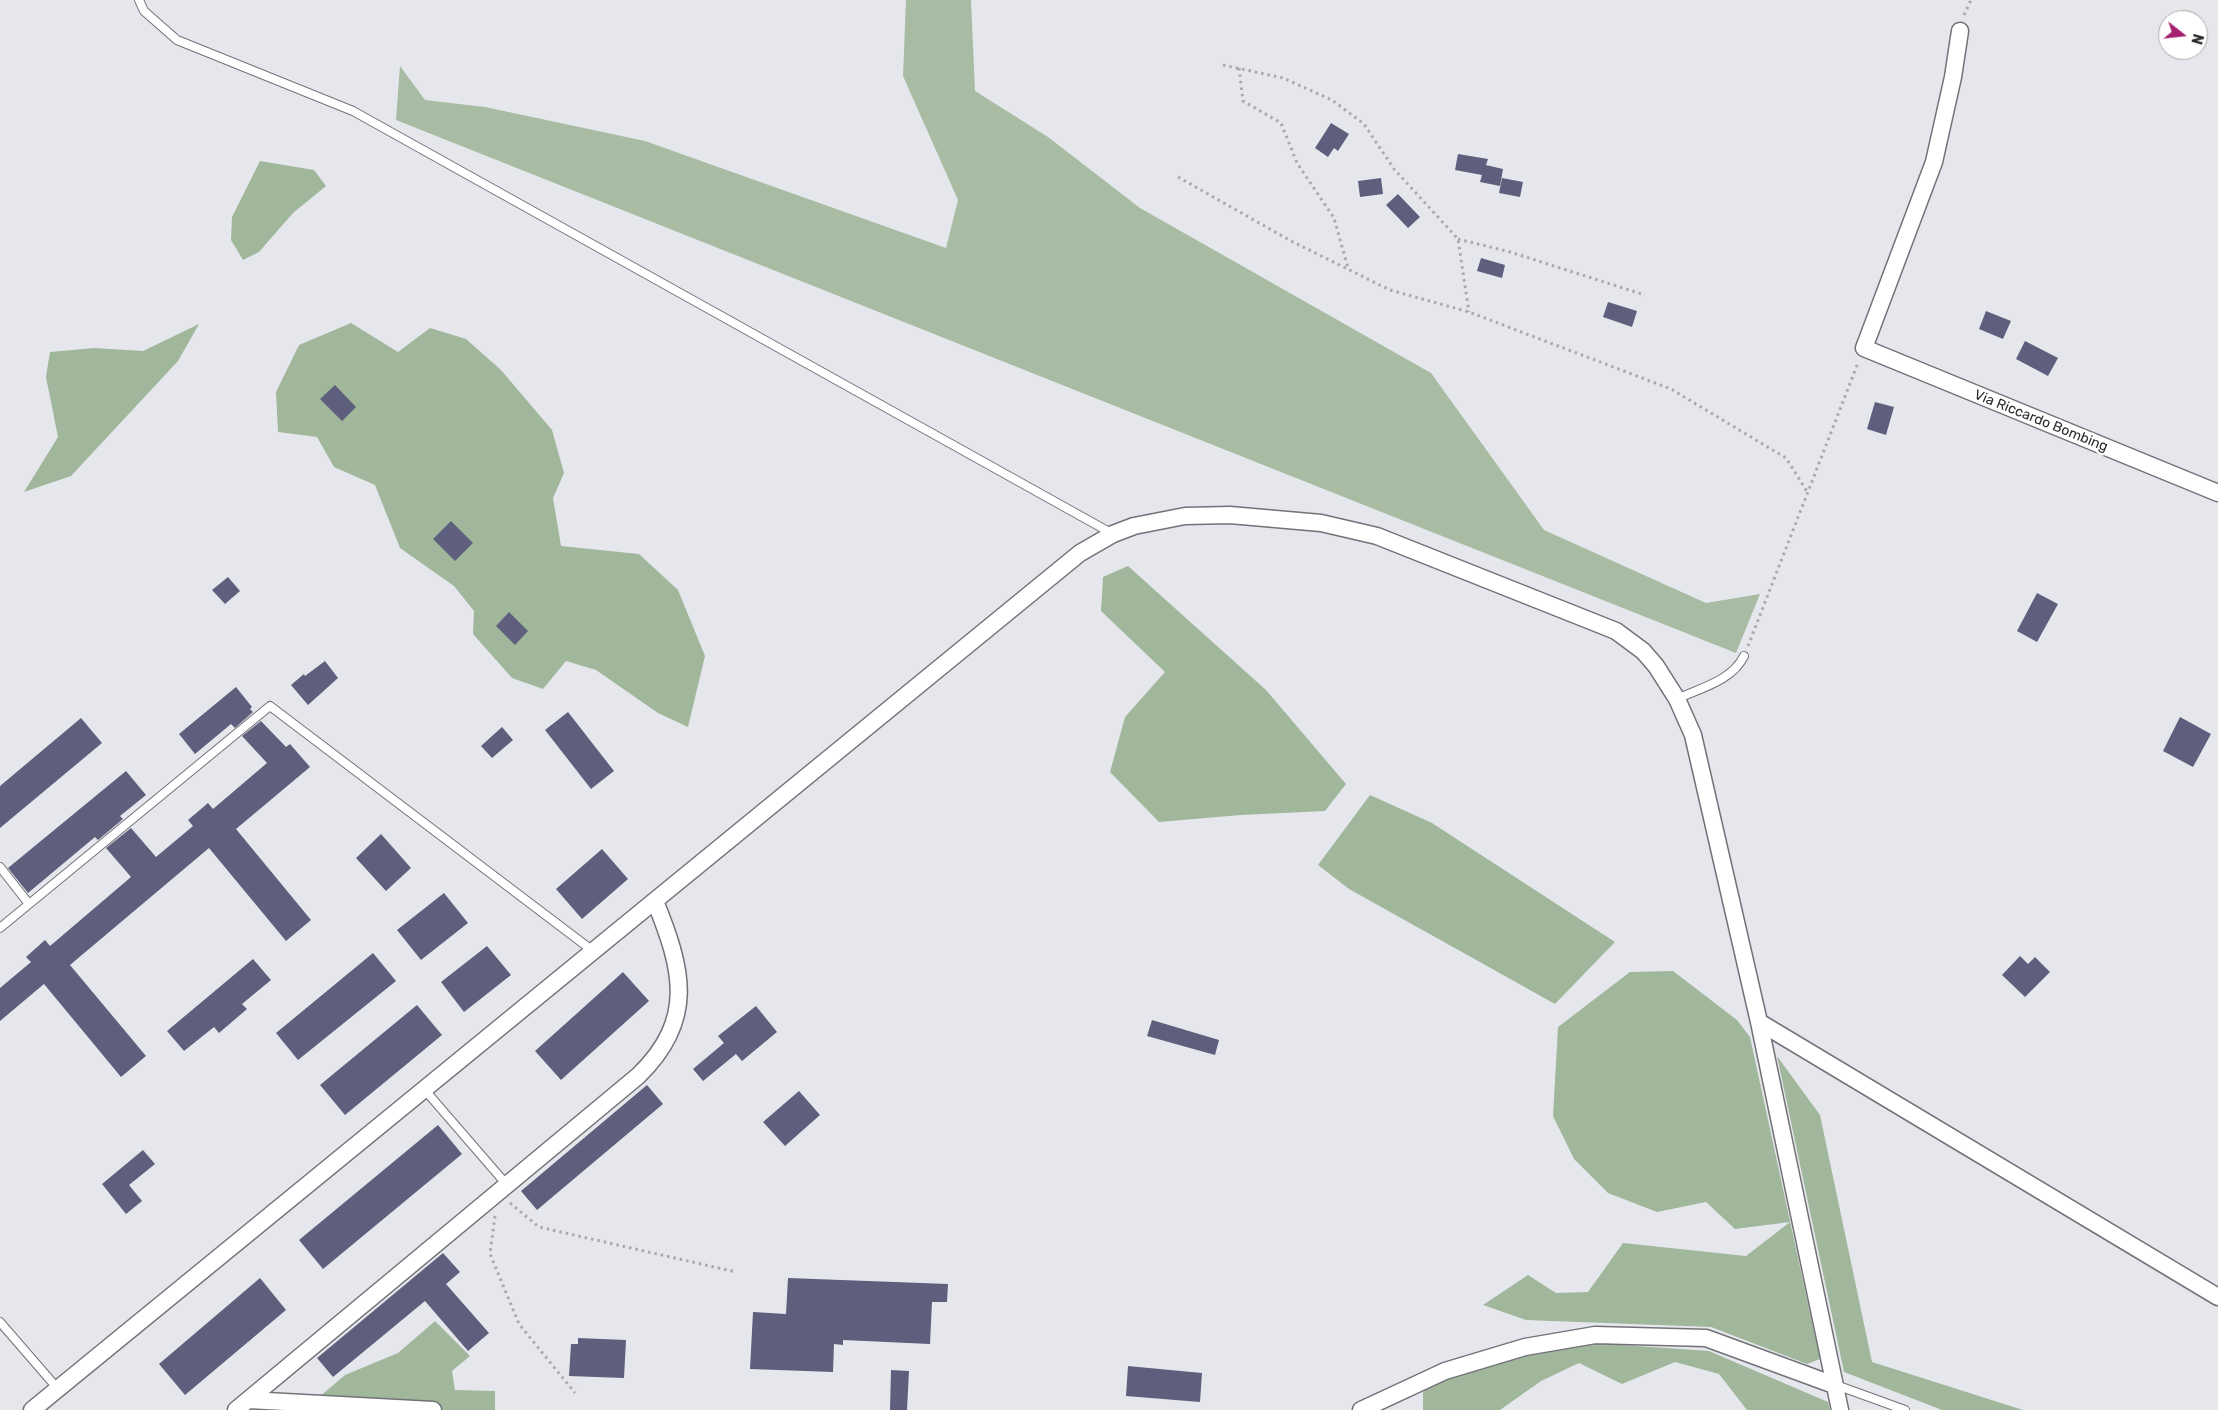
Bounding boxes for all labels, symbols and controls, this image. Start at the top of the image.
north arrow [2158,10,2208,60]
text: N [2187,32,2207,46]
street label: Via Riccardo Bombing [1972,386,2110,456]

